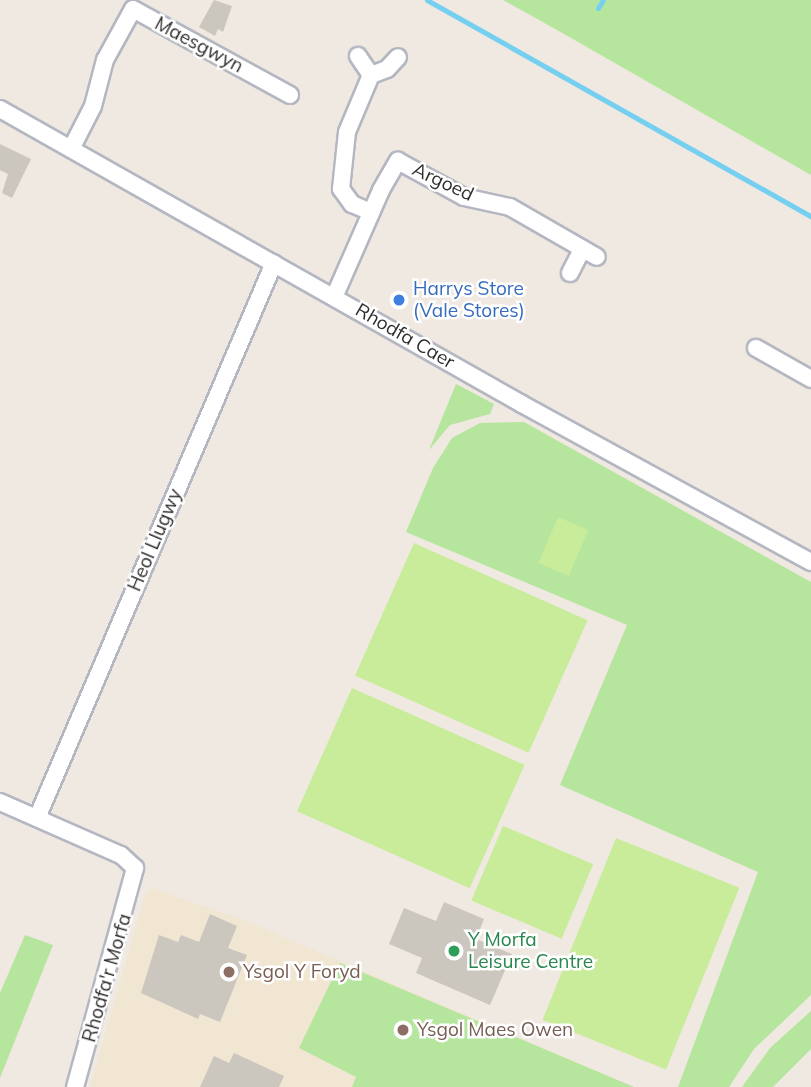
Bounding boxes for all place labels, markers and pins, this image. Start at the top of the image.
place label: Harrys Store (Vale Stores) [413,278,525,322]
marker: Harrys Store (Vale Stores) [391,292,407,308]
place label: Y Morfa Leisure Centre [468,929,593,973]
marker: Y Morfa Leisure Centre [446,943,462,959]
place label: Ysgol Y Foryd [243,961,361,983]
marker: Ysgol Y Foryd [221,964,237,980]
place label: Ysgol Maes Owen [417,1019,573,1041]
marker: Ysgol Maes Owen [395,1022,411,1038]

